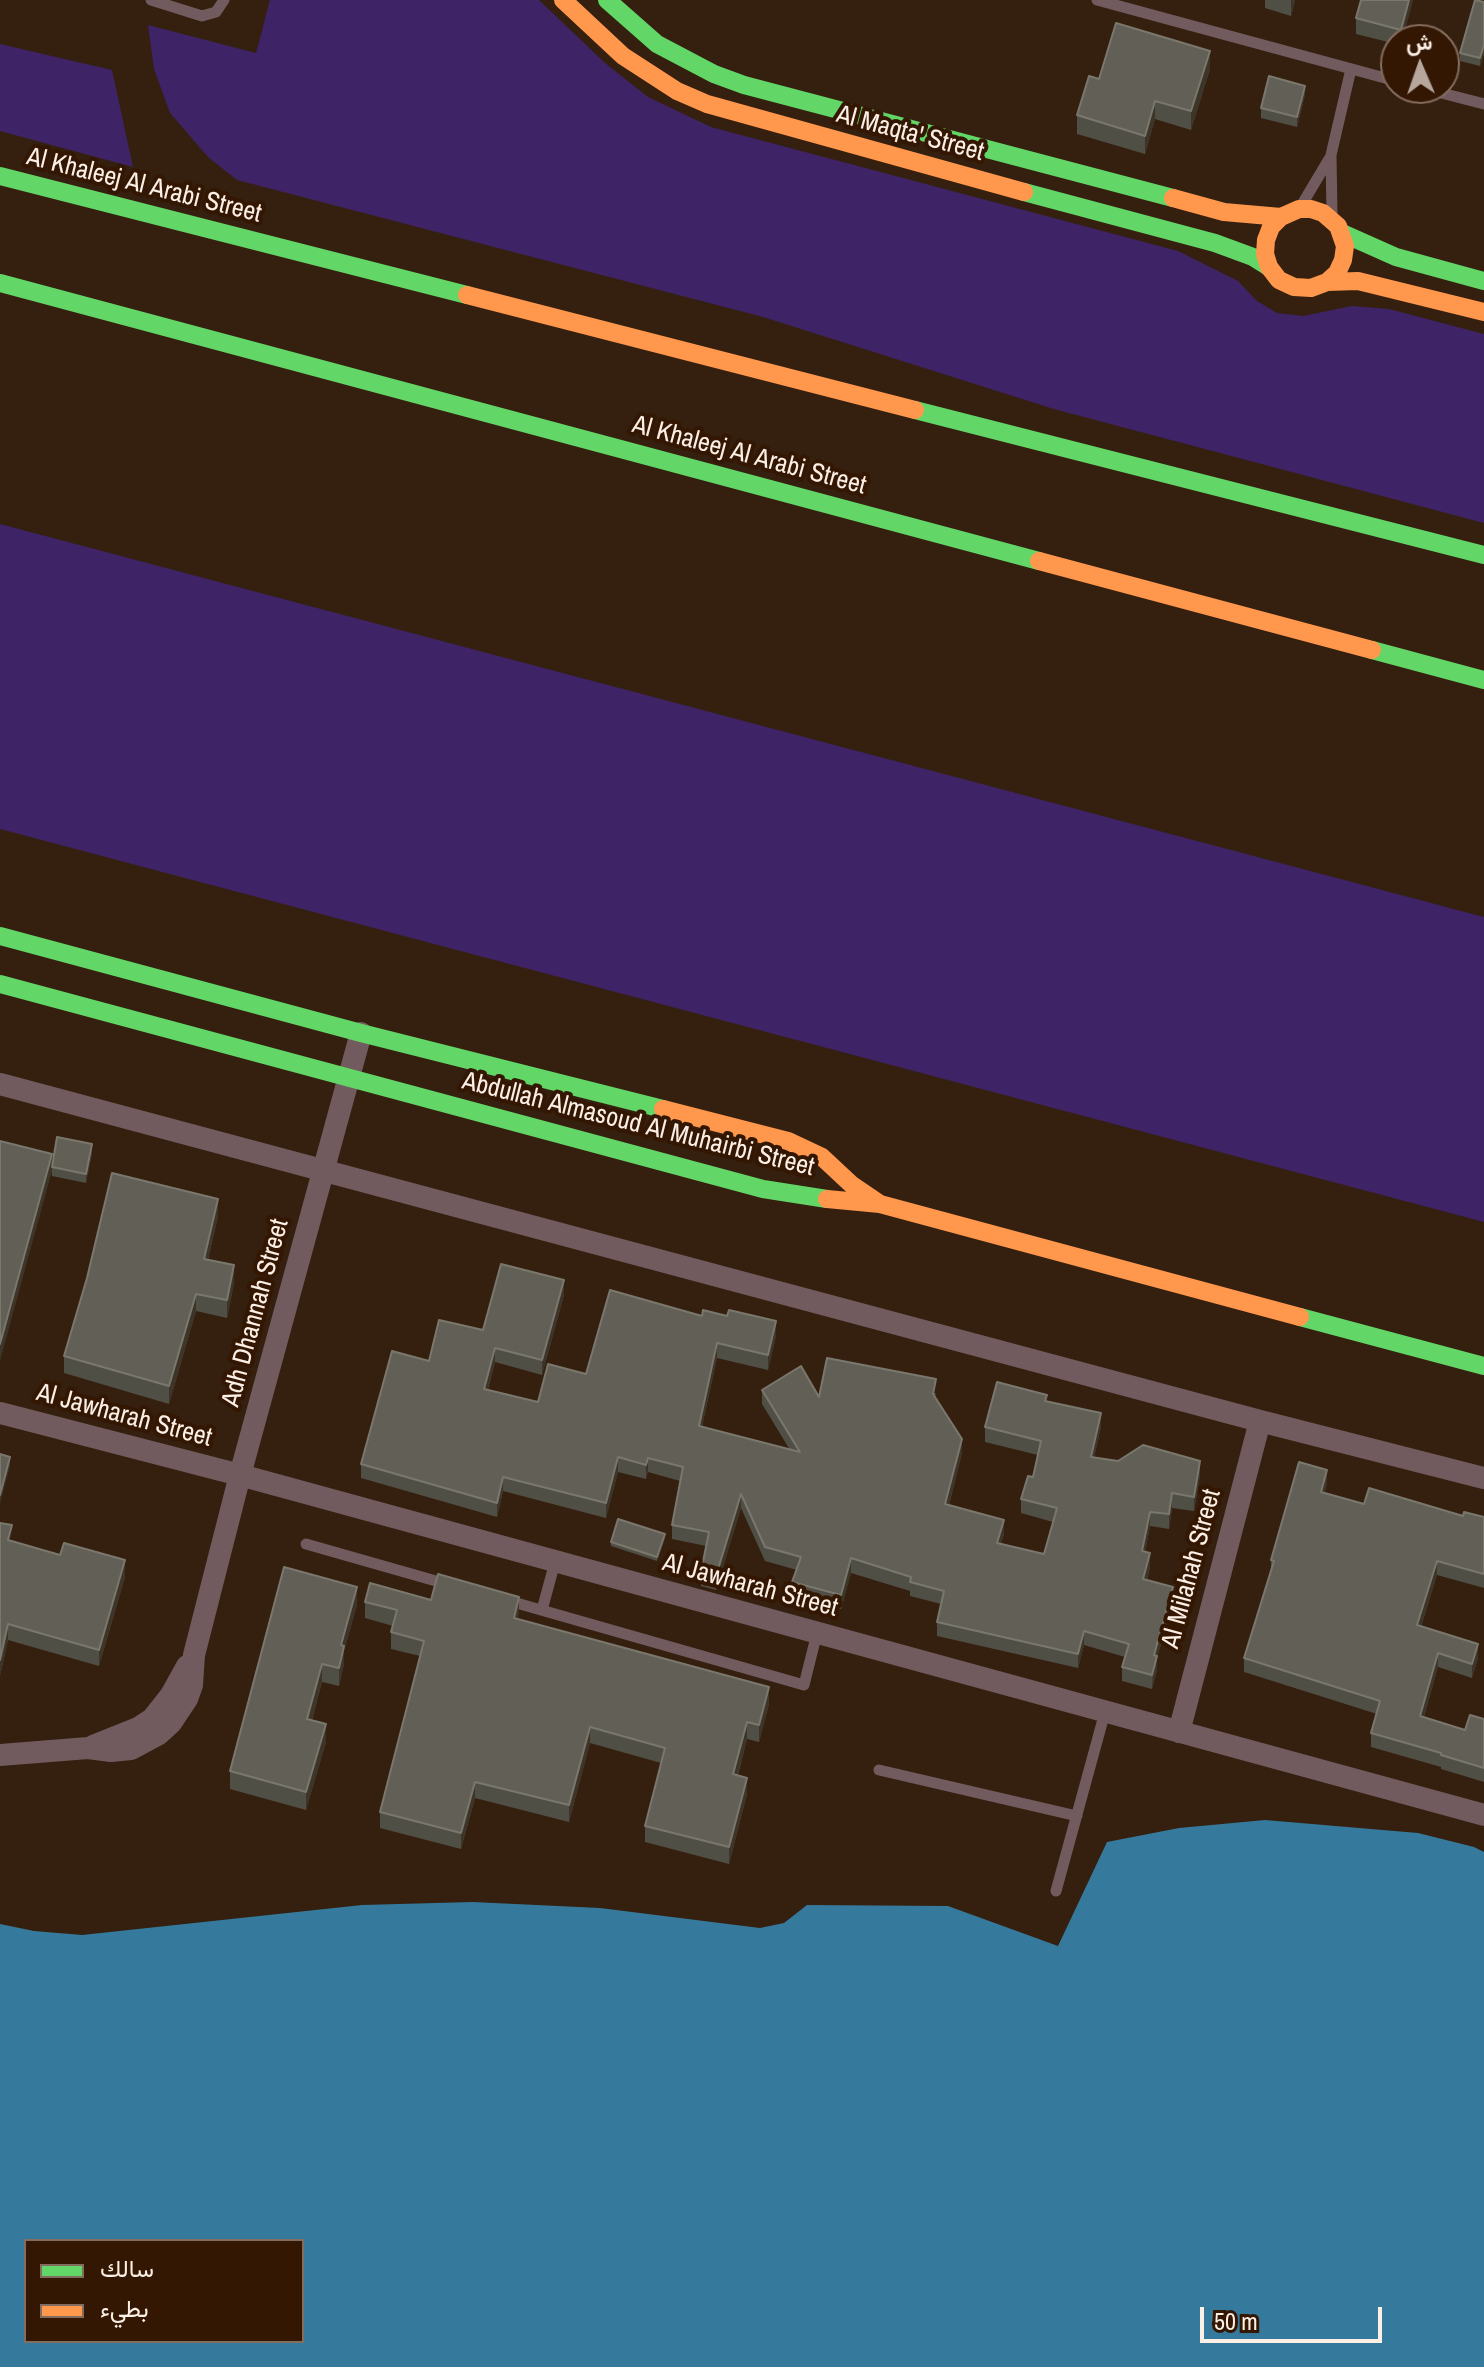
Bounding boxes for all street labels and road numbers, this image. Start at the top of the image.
street label: Al Maqta' Street [833,99,987,169]
street label: Al Khaleej Al Arabi Street [24,142,264,230]
street label: Al Khaleej Al Arabi Street [629,410,869,502]
street label: Abdullah Almasoud Al Muhairbi Street [459,1066,817,1184]
street label: Adh Dhannah Street [216,1216,296,1410]
street label: Al Jawharah Street [33,1378,215,1454]
street label: Al Milahah Street [1156,1486,1228,1652]
street label: Al Jawharah Street [659,1548,841,1624]

